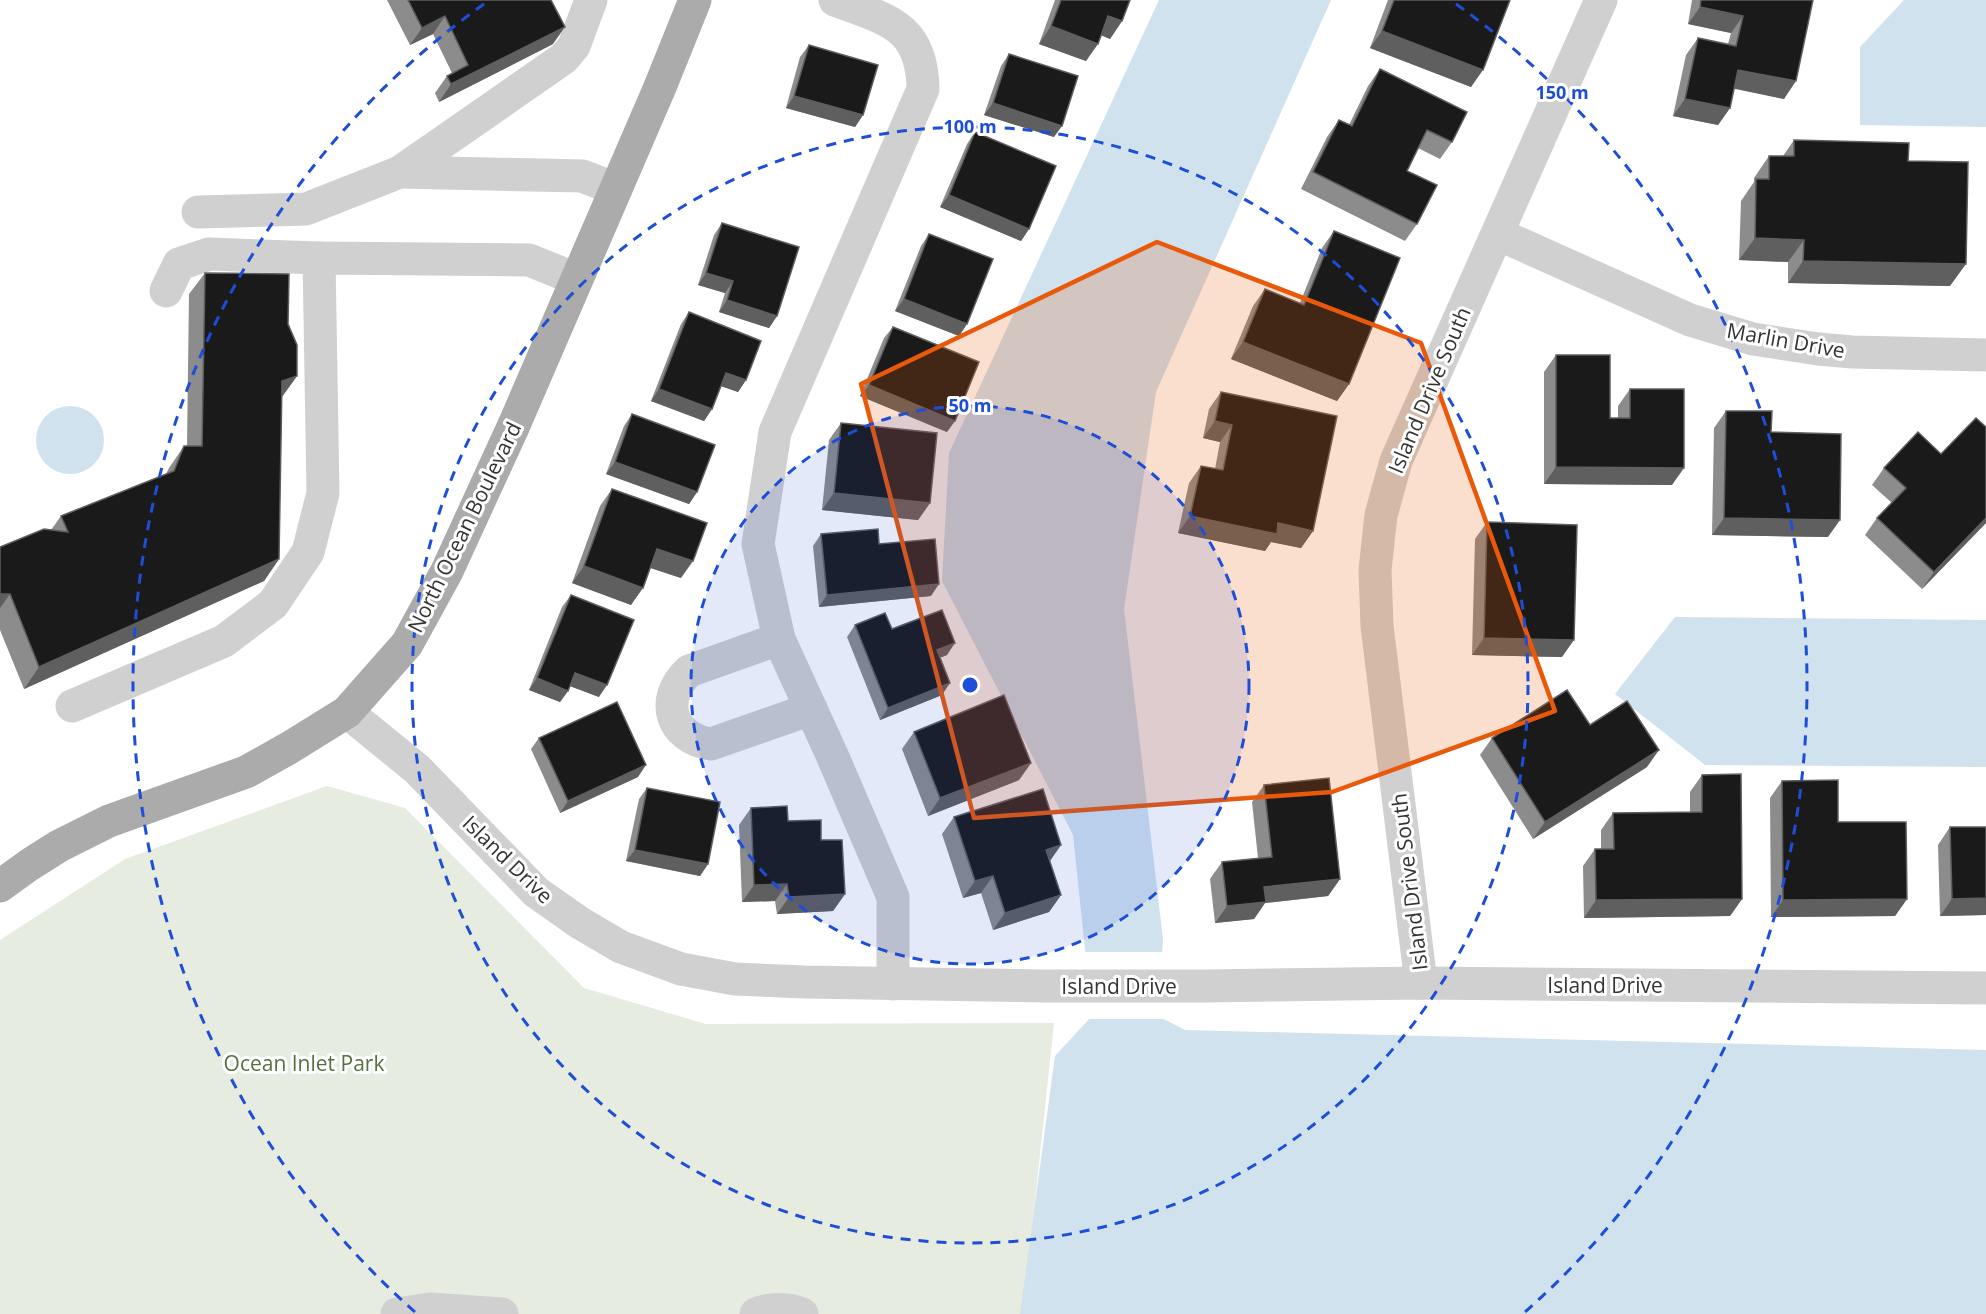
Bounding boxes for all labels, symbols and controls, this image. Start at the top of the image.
text: 150 m [1535,80,1589,104]
text: 100 m [943,114,997,138]
street label: Island Drive South [1381,302,1477,478]
street label: Marlin Drive [1725,316,1847,364]
text: 50 m [949,393,991,417]
street label: North Ocean Boulevard [401,417,527,637]
centre of rings [960,675,980,695]
street label: Island Drive South [1384,792,1434,972]
street label: Island Drive [457,809,559,909]
street label: Island Drive [1547,971,1663,999]
street label: Island Drive [1061,972,1177,1000]
park label: Ocean Inlet Park [224,1049,384,1077]

